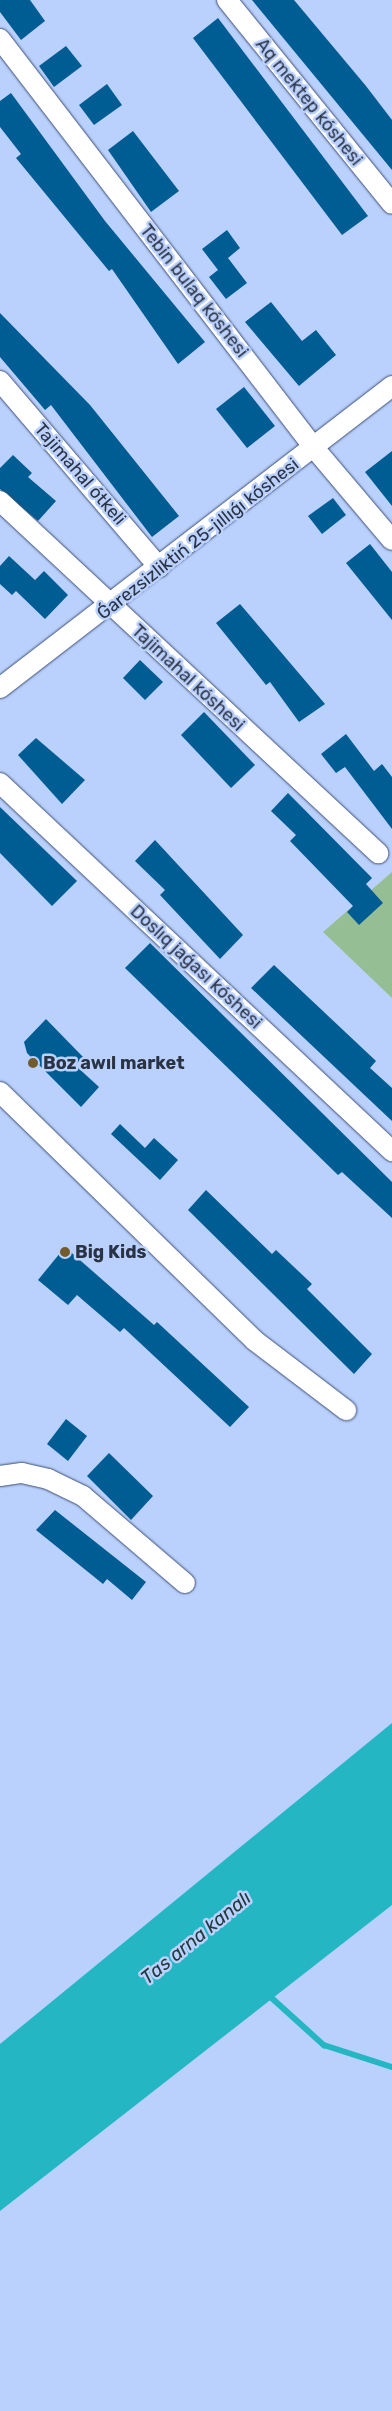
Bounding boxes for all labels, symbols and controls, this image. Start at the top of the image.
street label: Aq mektep kóshesi [251,34,367,170]
street label: Tebin bulaq kóshesi [135,220,253,362]
street label: Tajimahal ótkeli [30,418,130,530]
street label: Ǵarezsizliktiń 25-jıllıǵı kóshesi [93,454,303,624]
street label: Tajimahal kóshesi [127,620,249,736]
street label: Doslıq jaǵası kóshesi [126,900,266,1034]
place label: Boz awıl market [43,1052,185,1074]
marker: Boz awıl market [27,1057,39,1069]
place label: Big Kids [75,1241,146,1263]
marker: Big Kids [59,1246,71,1258]
water label: Tas arna kanalı [136,1887,256,1989]

